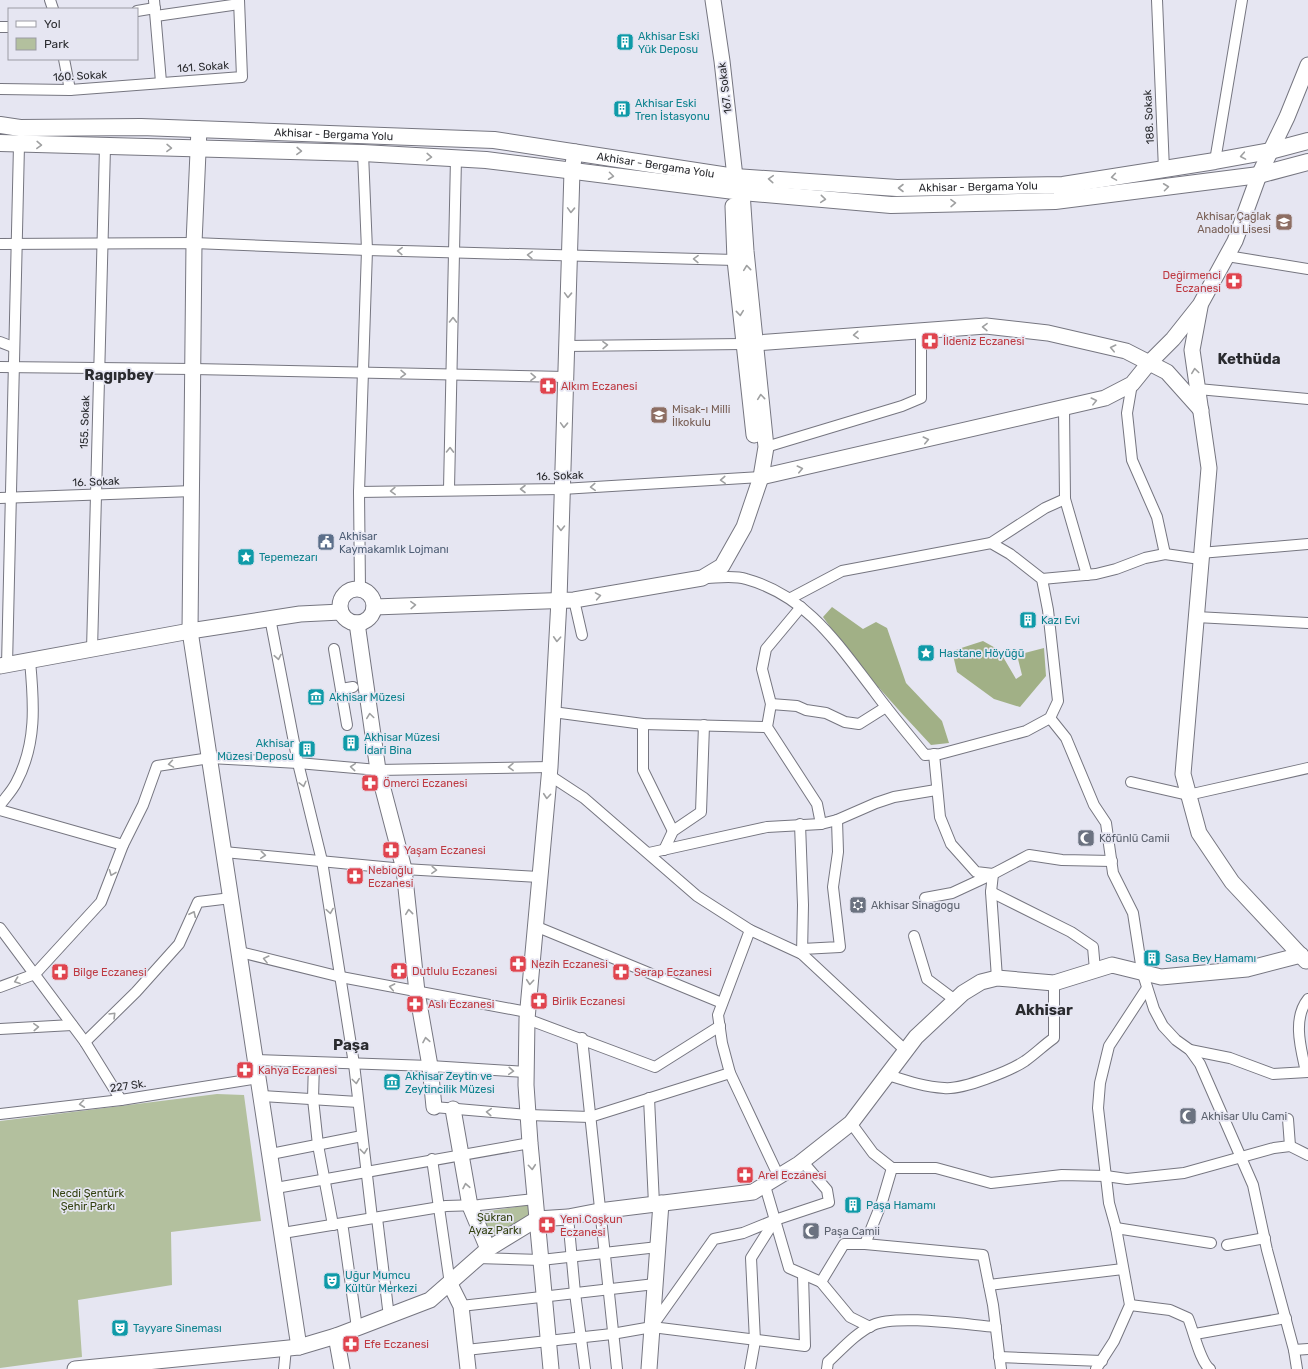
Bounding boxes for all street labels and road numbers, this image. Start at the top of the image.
street label: 161. Sokak [177,59,230,75]
street label: 167. Sokak [715,61,735,115]
street label: 160. Sokak [53,68,108,84]
street label: 188. Sokak [1141,89,1157,145]
street label: Akhisar - Bergama Yolu [274,125,393,143]
street label: Akhisar - Bergama Yolu [596,149,716,180]
street label: Akhisar - Bergama Yolu [919,179,1038,194]
street label: 155. Sokak [78,395,92,449]
street label: 16. Sokak [536,469,584,483]
street label: 16. Sokak [72,475,120,489]
street label: 227 Sk. [109,1077,147,1095]

